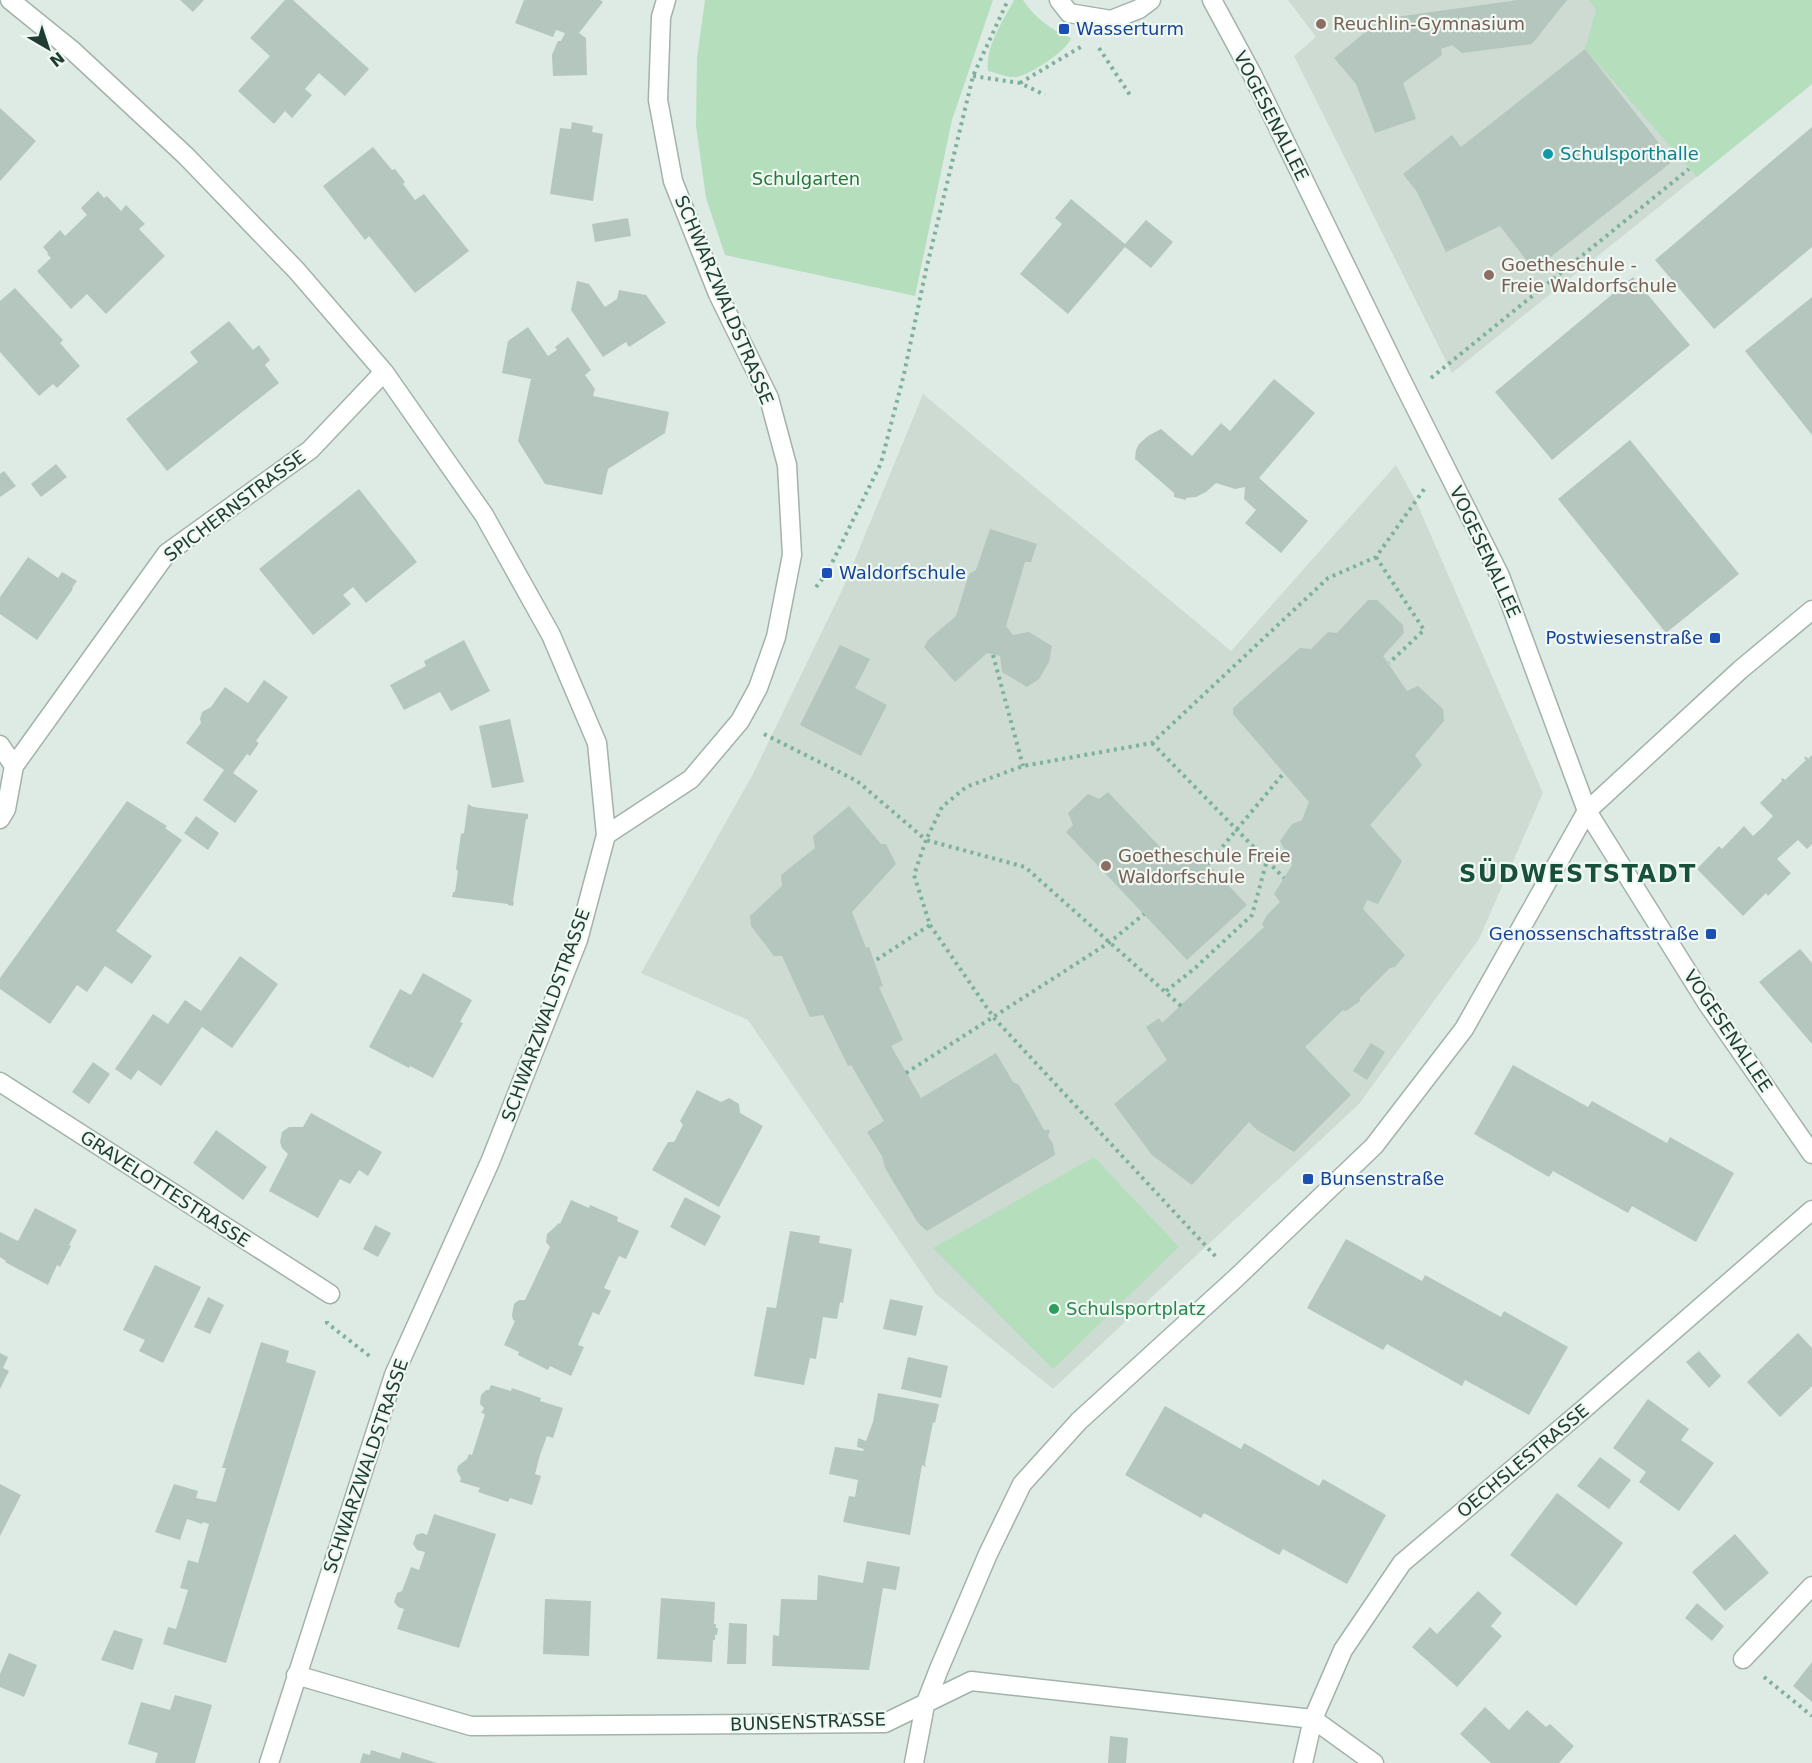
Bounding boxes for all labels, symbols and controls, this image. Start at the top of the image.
place label: Reuchlin-Gymnasium [1333,13,1525,34]
marker: Reuchlin-Gymnasium [1314,17,1328,31]
north arrow [18,18,78,78]
place label: Wasserturm [1076,18,1184,39]
marker: Wasserturm [1057,22,1071,36]
street label: VOGESENALLEE [1230,47,1313,184]
text: N [46,48,68,71]
place label: Schulsporthalle [1560,143,1699,164]
marker: Schulsporthalle [1541,147,1555,161]
park label: Schulgarten [752,168,860,189]
street label: SCHWARZWALDSTRASSE [671,192,778,408]
place label: Goetheschule - Freie Waldorfschule [1501,254,1677,296]
marker: Goetheschule - Freie Waldorfschule [1482,268,1496,282]
street label: SPICHERNSTRASSE [160,446,310,566]
street label: VOGESENALLEE [1446,483,1525,621]
place label: Waldorfschule [839,562,966,583]
marker: Waldorfschule [820,566,834,580]
place label: Postwiesenstraße [1545,627,1703,648]
marker: Postwiesenstraße [1708,631,1722,645]
place label: Goetheschule Freie Waldorfschule [1118,845,1291,887]
district label: SÜDWESTSTADT [1459,858,1697,888]
marker: Goetheschule Freie Waldorfschule [1099,859,1113,873]
street label: SCHWARZWALDSTRASSE [497,905,594,1124]
place label: Genossenschaftsstraße [1489,923,1699,944]
marker: Genossenschaftsstraße [1704,927,1718,941]
street label: VOGESENALLEE [1680,966,1777,1096]
street label: GRAVELOTTESTRASSE [77,1126,254,1251]
place label: Bunsenstraße [1320,1168,1444,1189]
marker: Bunsenstraße [1301,1172,1315,1186]
place label: Schulsportplatz [1066,1298,1205,1319]
marker: Schulsportplatz [1047,1302,1061,1316]
street label: SCHWARZWALDSTRASSE [319,1356,412,1576]
street label: OECHSLESTRASSE [1453,1399,1593,1522]
street label: BUNSENSTRASSE [730,1708,886,1735]

